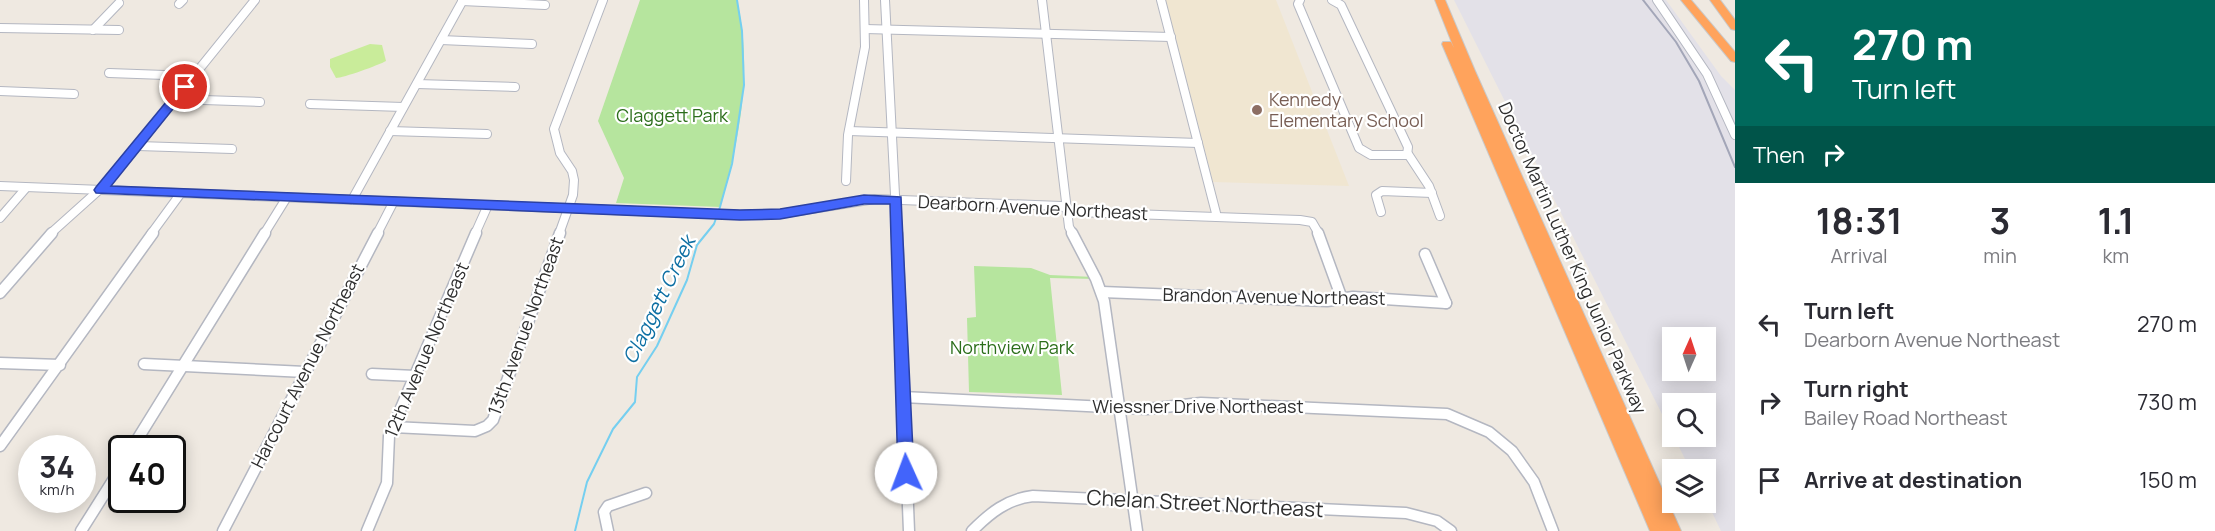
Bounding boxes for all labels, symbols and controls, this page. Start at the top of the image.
text: 270 m [1852,15,1973,73]
icon: left [1753,24,1831,102]
pin [159,61,210,112]
icon: arrive [168,70,201,103]
text: Turn left [1852,70,1956,107]
place label: Kennedy Elementary School [1269,87,1424,132]
street label: Doctor Martin Luther King Junior Parkway [1493,98,1653,418]
park label: Claggett Park [616,103,729,127]
marker: Kennedy Elementary School [1250,103,1264,117]
icon: right [1817,138,1850,171]
text: Then [1753,140,1805,170]
street label: Dearborn Avenue Northeast [917,189,1149,225]
text: 18:31 [1816,196,1903,245]
text: 3 [1990,196,2011,245]
text: 1.1 [2098,196,2134,245]
water label: Claggett Creek [616,229,702,368]
street label: 13th Avenue Northeast [482,233,568,418]
text: Arrival [1831,242,1888,269]
text: min [1983,242,2017,269]
text: km [2102,242,2129,269]
street label: 12th Avenue Northeast [378,258,474,441]
street label: Harcourt Avenue Northeast [245,259,369,472]
street label: Brandon Avenue Northeast [1162,282,1386,310]
text: Turn left [1804,296,1894,326]
icon: left [1753,308,1786,341]
text: 270 m [2137,309,2197,339]
text: Dearborn Avenue Northeast [1804,326,2060,353]
north arrow [1662,327,1716,381]
map controls [1662,327,1716,513]
park label: Northview Park [950,335,1075,359]
text: Turn right [1804,374,1909,404]
icon: right [1753,386,1786,419]
text: 730 m [2137,387,2197,417]
button: search [1662,393,1716,447]
street label: Wiessner Drive Northeast [1092,394,1304,418]
text: Bailey Road Northeast [1804,404,2008,431]
speed limit sign: 40 [108,435,186,513]
position arrow [874,441,938,505]
text: 34 [39,446,75,487]
button: layers [1662,459,1716,513]
icon: arrive [1753,464,1786,497]
text: Arrive at destination [1804,465,2022,495]
text: 150 m [2139,465,2197,495]
text: km/h [40,479,74,500]
street label: Chelan Street Northeast [1086,483,1324,523]

